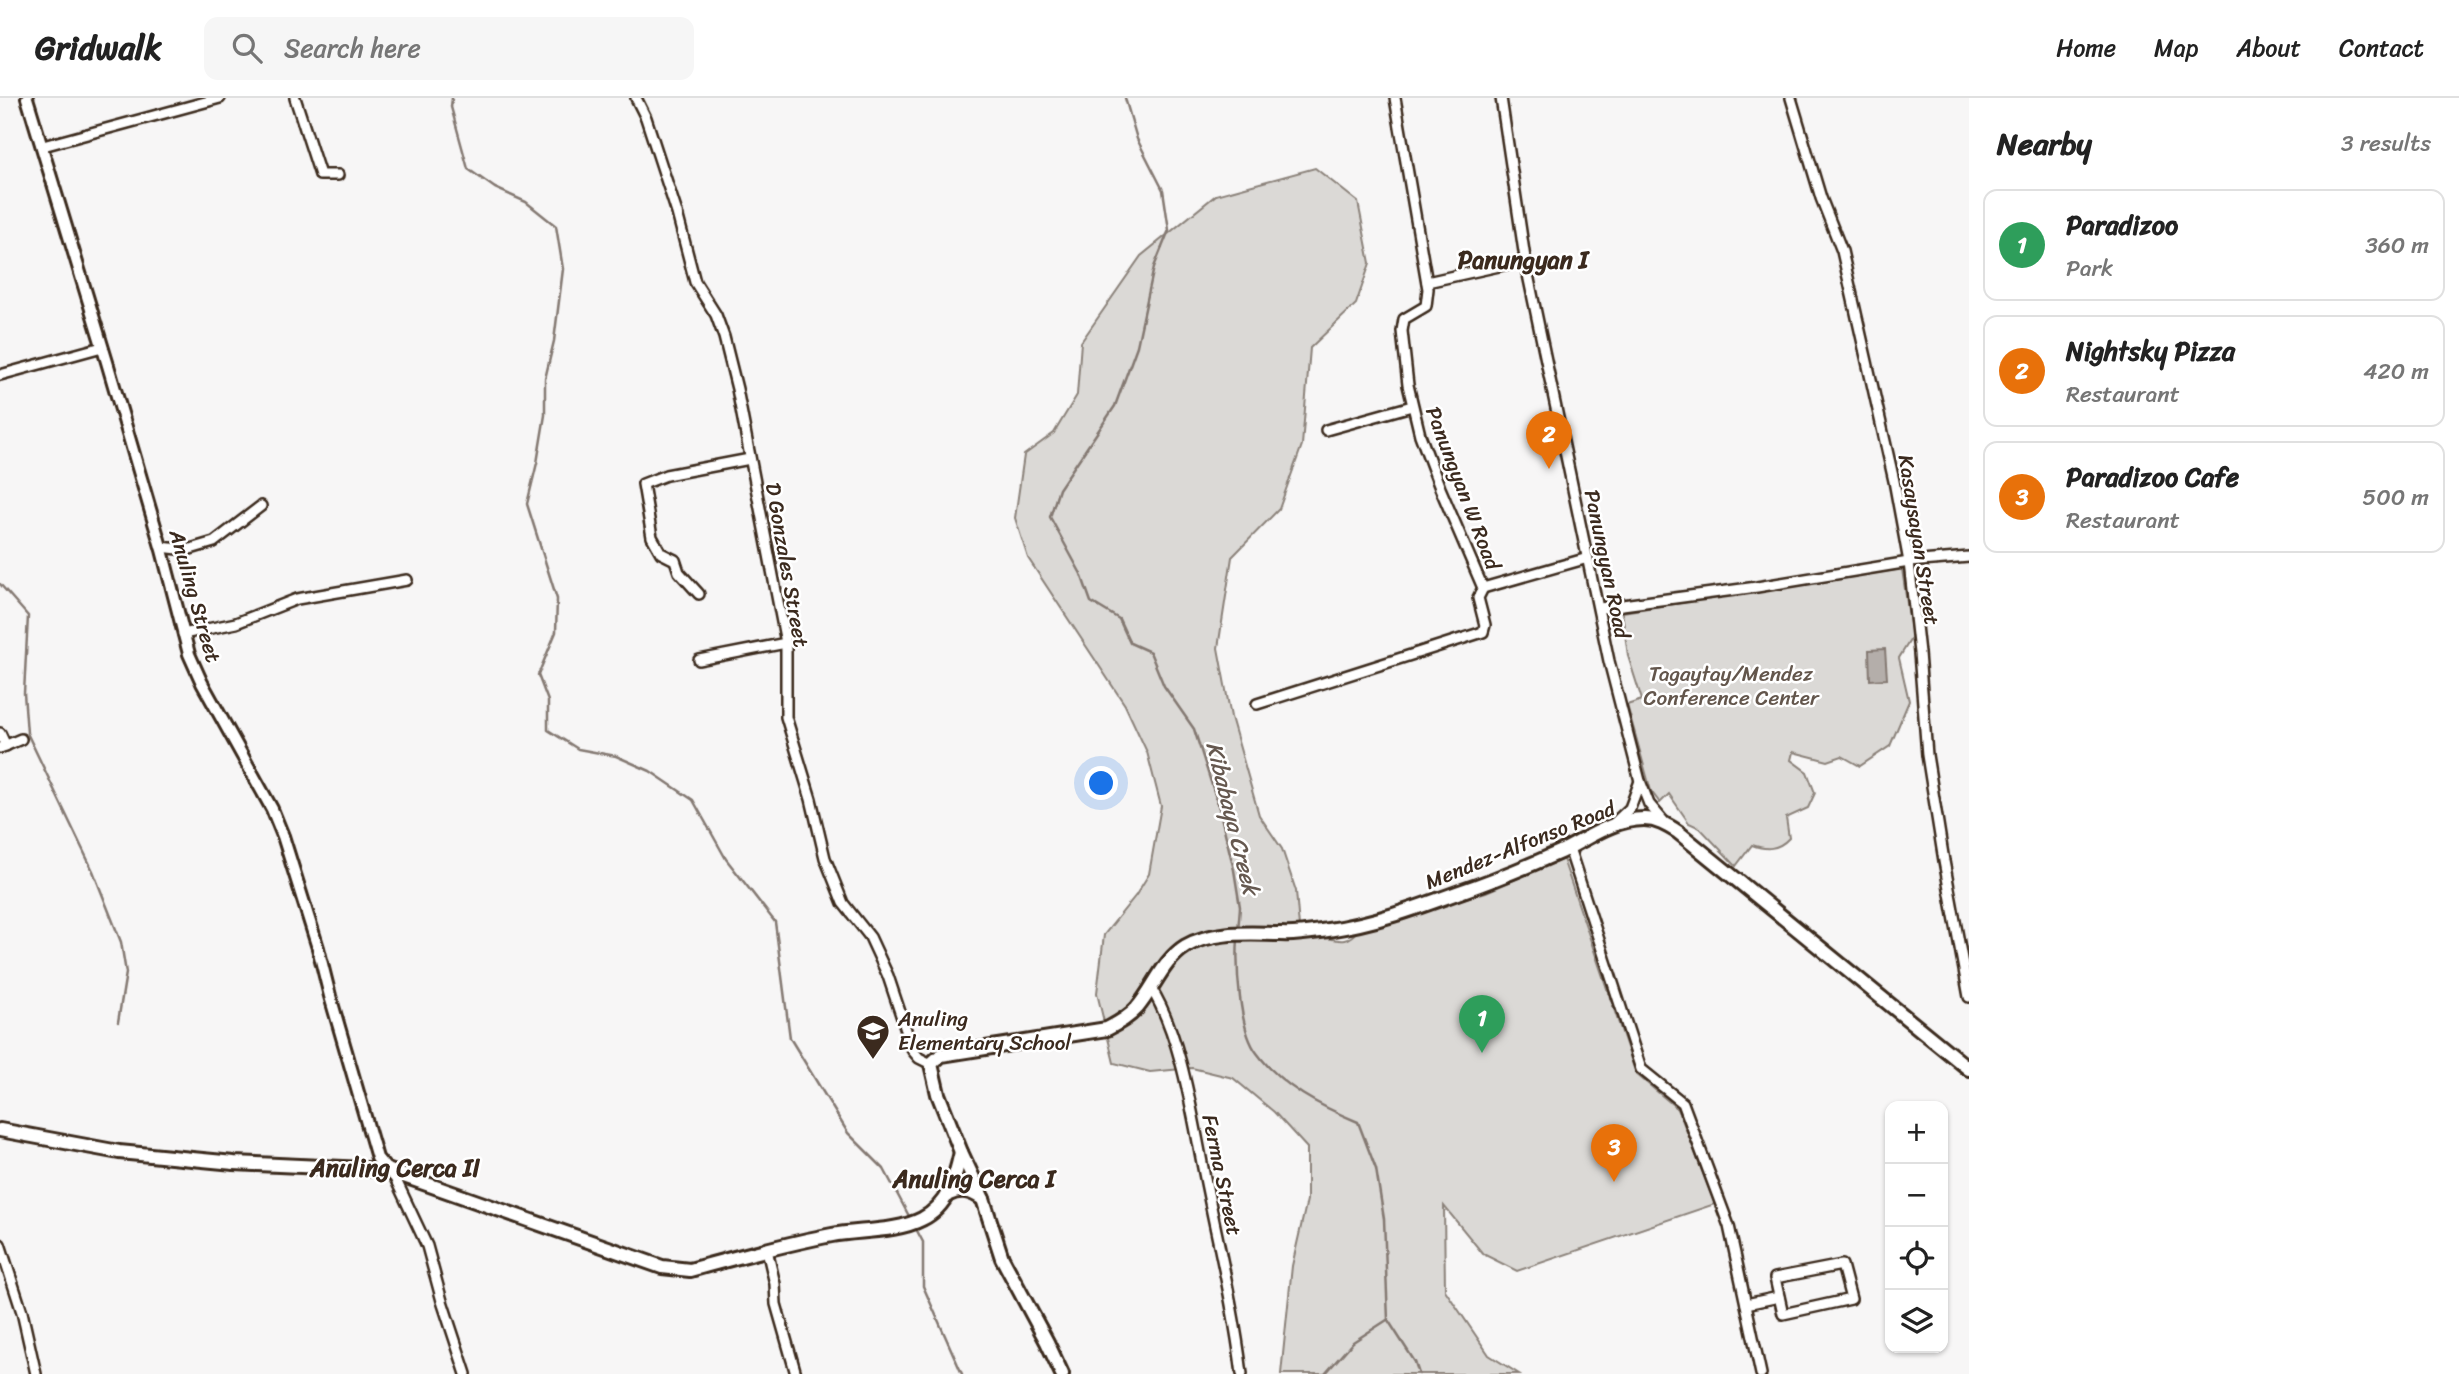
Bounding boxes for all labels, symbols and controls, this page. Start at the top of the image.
search box [204,17,694,80]
text: Gridwalk [35,19,162,77]
text: Search here [284,25,421,71]
text: Home [2056,27,2116,69]
text: Map [2154,27,2198,69]
text: About [2236,27,2301,69]
text: Contact [2339,27,2424,69]
icon: search [228,29,266,67]
text: Nearby [1997,117,2092,171]
text: 3 results [2341,123,2431,164]
text: Paradizoo [2066,202,2178,248]
text: 1 [2017,225,2027,266]
text: 360 m [2365,225,2429,266]
district label: Panungyan I [1458,239,1591,281]
text: Park [2066,248,2113,289]
text: Nightsky Pizza [2066,328,2235,374]
text: 2 [2015,351,2029,392]
text: 420 m [2363,351,2429,392]
text: Restaurant [2066,374,2180,415]
street label: Panungyan W Road [1414,401,1512,577]
pin: 2 [1526,411,1572,469]
street label: Kasaysayan Street [1887,452,1951,628]
text: Paradizoo Cafe [2066,454,2239,500]
text: 3 [2016,477,2028,518]
text: 500 m [2362,477,2429,518]
street label: D Gonzales Street [754,480,820,650]
street label: Panungyan Road [1573,486,1642,644]
text: Restaurant [2066,500,2180,541]
street label: Anuling Street [158,524,232,667]
park label: Tagaytay/Mendez Conference Center [1644,655,1820,717]
water label: Kibabaya Creek [1194,737,1272,902]
your location [1084,766,1118,800]
street label: Mendez-Alfonso Road [1419,789,1623,901]
pin: 1 [1459,995,1505,1053]
place label: Anuling Elementary School [897,1000,1072,1062]
school or university icon: Anuling Elementary School [854,1012,892,1061]
map controls [1885,1101,1948,1353]
button: + [1885,1101,1948,1164]
street label: Ferma Street [1191,1111,1253,1239]
pin: 3 [1591,1124,1637,1182]
district label: Anuling Cerca II [309,1147,481,1189]
district label: Anuling Cerca I [892,1158,1058,1200]
button: − [1885,1164,1948,1227]
button: locate [1885,1227,1948,1290]
button: layers [1885,1290,1948,1353]

